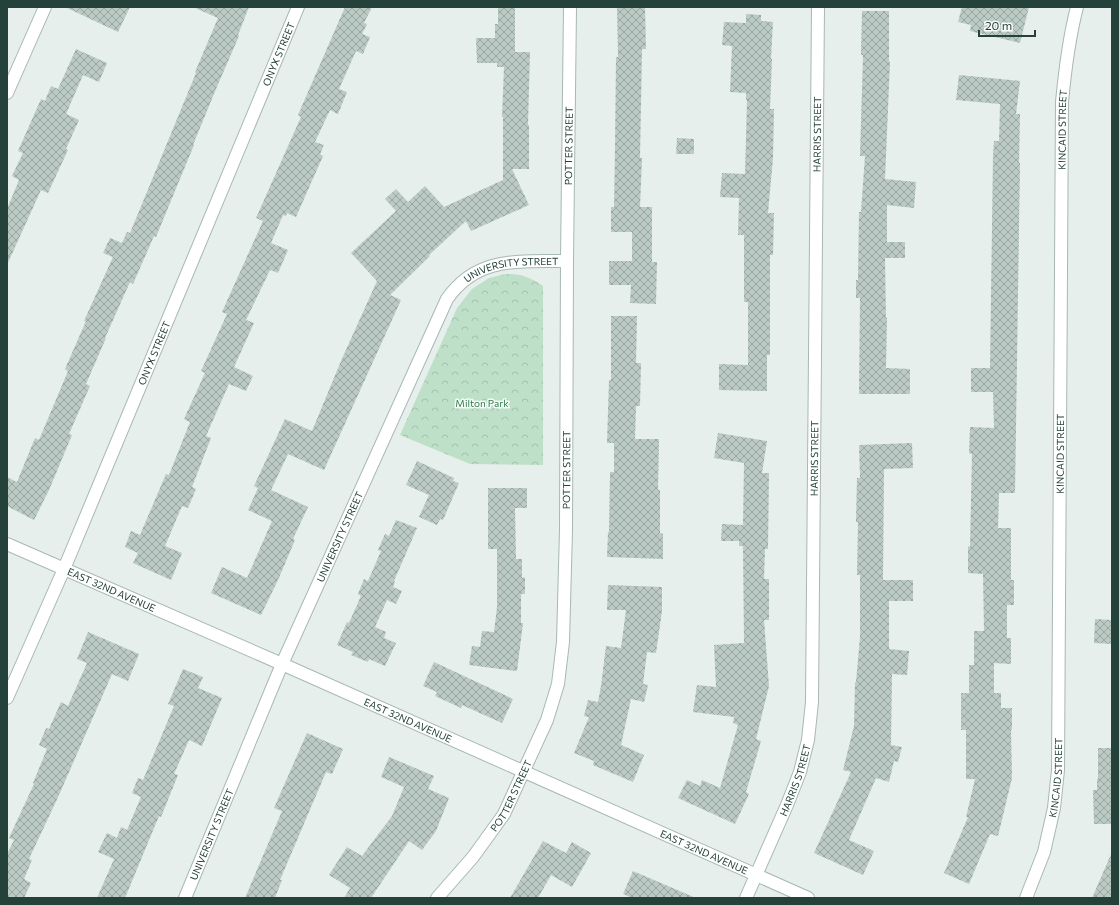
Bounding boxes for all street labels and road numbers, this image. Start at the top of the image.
street label: ONYX STREET [260,20,297,88]
street label: KINCAID STREET [1056,89,1069,170]
street label: HARRIS STREET [811,96,823,172]
street label: POTTER STREET [562,106,575,185]
street label: UNIVERSITY STREET [461,255,559,285]
street label: ONYX STREET [135,319,173,387]
street label: KINCAID STREET [1054,413,1066,494]
street label: HARRIS STREET [808,420,820,496]
street label: POTTER STREET [560,430,572,509]
street label: UNIVERSITY STREET [314,489,365,584]
street label: EAST 32ND AVENUE [66,565,157,614]
street label: EAST 32ND AVENUE [362,695,454,745]
street label: KINCAID STREET [1046,737,1064,819]
street label: HARRIS STREET [777,742,813,818]
street label: POTTER STREET [487,758,534,834]
street label: UNIVERSITY STREET [187,786,236,882]
street label: EAST 32ND AVENUE [658,827,750,877]

